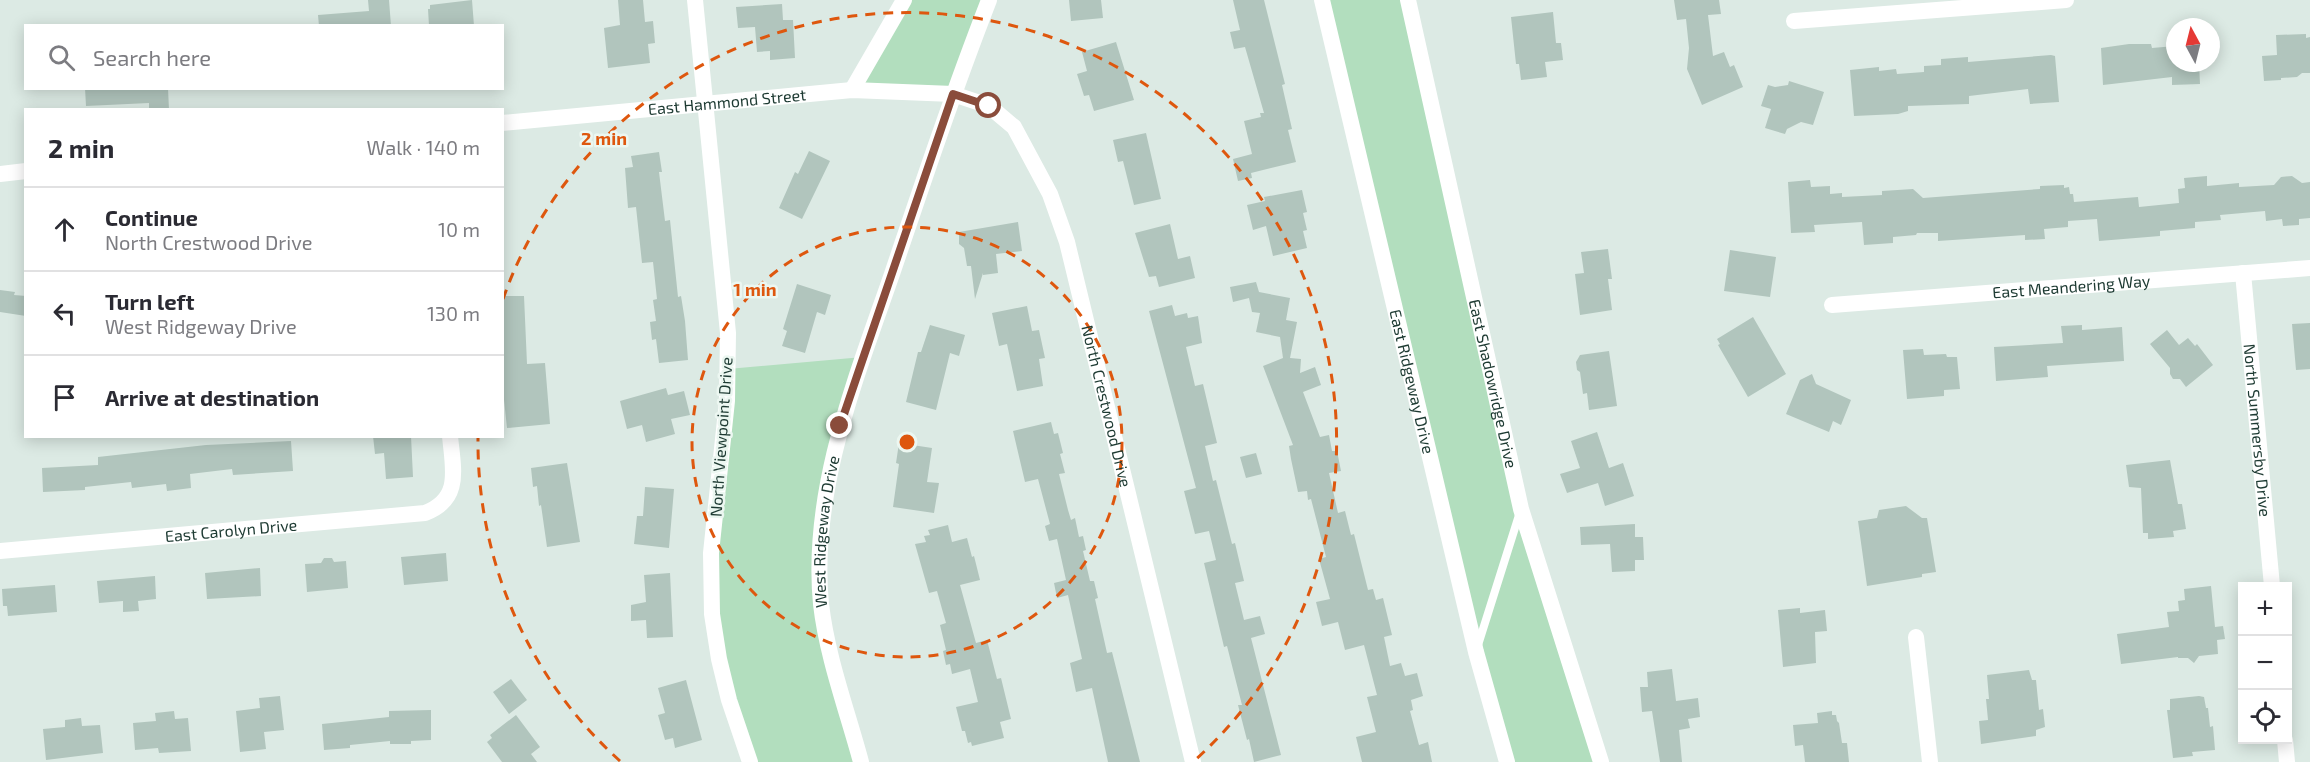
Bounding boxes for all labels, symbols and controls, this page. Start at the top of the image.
north arrow [2166,18,2220,72]
search box [24,24,504,90]
icon: search [45,41,78,74]
text: Search here [93,44,211,70]
street label: East Hammond Street [647,84,807,118]
route start [975,92,1001,118]
text: 2 min [581,127,627,149]
text: 2 min [48,132,114,163]
text: Walk · 140 m [366,135,480,159]
text: Continue [105,204,198,230]
icon: ahead [48,213,81,246]
text: 10 m [438,217,480,241]
text: North Crestwood Drive [105,230,312,254]
street label: East Meandering Way [1992,270,2151,302]
text: 1 min [733,278,777,300]
text: Turn left [105,288,194,314]
icon: left [48,297,81,330]
street label: East Shadowridge Drive [1466,297,1522,470]
text: 130 m [427,301,480,325]
street label: East Ridgeway Drive [1386,307,1439,455]
text: West Ridgeway Drive [105,314,297,338]
street label: North Crestwood Drive [1078,323,1136,489]
street label: North Summersby Drive [2241,343,2276,518]
street label: North Viewpoint Drive [705,356,736,518]
icon: arrive [48,381,81,414]
text: Arrive at destination [105,384,319,410]
route end [826,412,852,438]
centre of rings [897,432,917,452]
street label: West Ridgeway Drive [809,453,843,609]
street label: East Carolyn Drive [164,514,298,545]
map controls [2238,582,2292,744]
button: + [2238,582,2292,636]
button: − [2238,636,2292,690]
button: locate [2238,690,2292,744]

